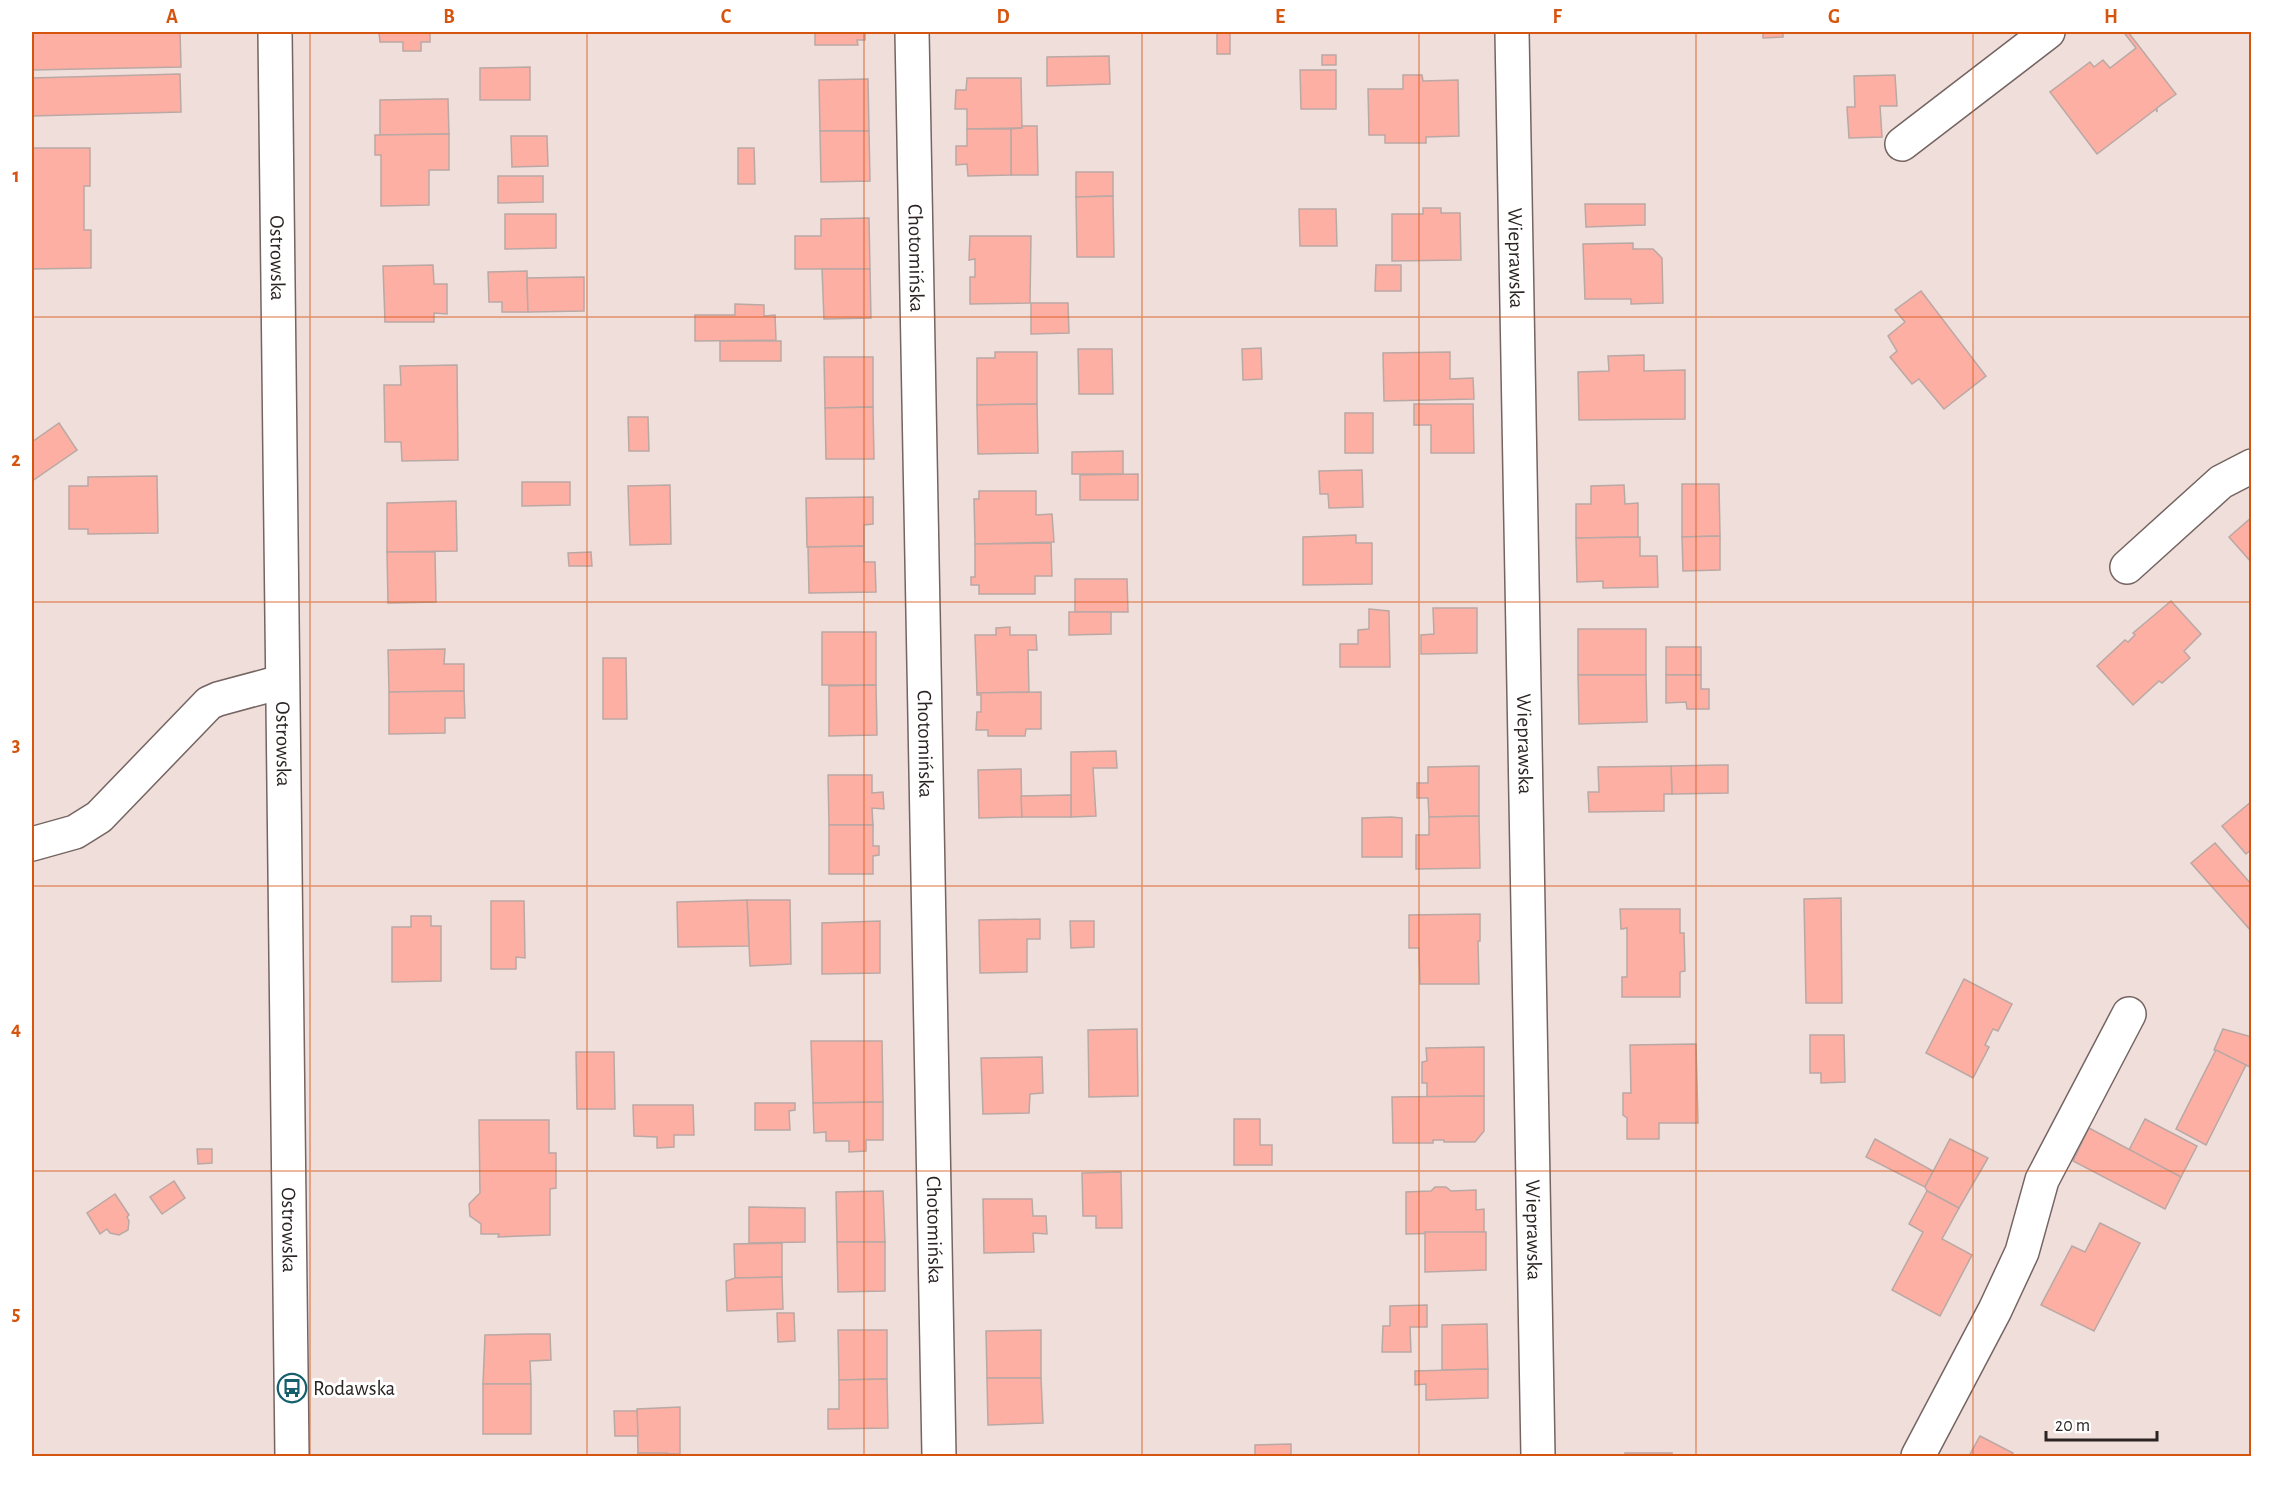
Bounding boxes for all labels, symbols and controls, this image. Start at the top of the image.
text: A [166,7,178,27]
text: B [443,7,455,27]
text: C [721,7,732,27]
text: D [996,7,1010,27]
text: E [1275,7,1285,27]
text: F [1552,7,1562,27]
text: G [1828,7,1840,27]
text: H [2104,7,2118,27]
text: 1 [12,166,20,186]
street label: Chotomińska [904,204,927,312]
street label: Wieprawska [1504,207,1527,309]
street label: Ostrowska [266,215,288,301]
text: 2 [11,450,21,470]
street label: Chotomińska [913,690,937,798]
street label: Wieprawska [1513,693,1536,795]
street label: Ostrowska [272,701,294,787]
text: 3 [12,735,20,755]
text: 4 [11,1019,21,1039]
street label: Chotomińska [923,1176,946,1284]
street label: Wieprawska [1522,1179,1545,1281]
street label: Ostrowska [278,1187,300,1273]
text: 5 [12,1304,20,1324]
bus stop icon: Rodawska [276,1372,308,1404]
place label: Rodawska [313,1378,396,1399]
scale bar [2046,1404,2157,1442]
text: 20 m [2055,1417,2090,1435]

